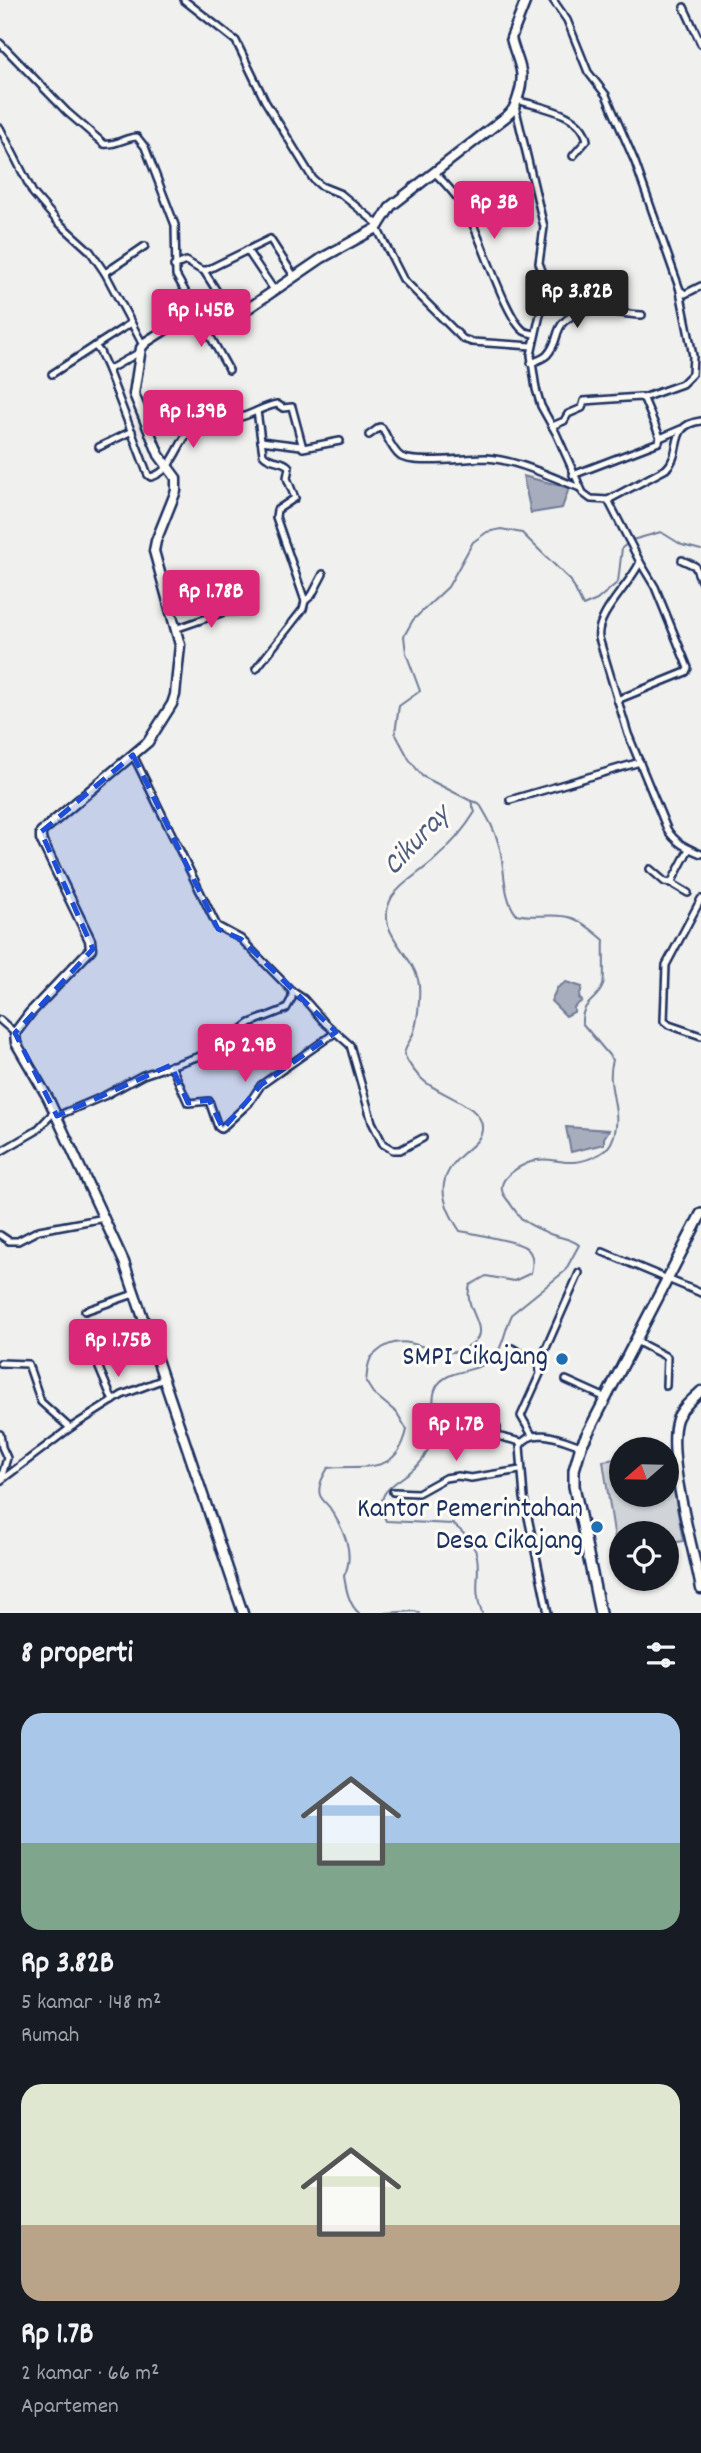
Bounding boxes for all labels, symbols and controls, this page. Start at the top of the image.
pin: Rp 3B [445,182,543,241]
text: Rp 3B [470,187,518,220]
pin: Rp 3.82B [505,270,649,330]
text: Rp 3.82B [541,276,613,309]
pin: Rp 1.45B [129,290,273,349]
text: Rp 1.45B [167,295,235,328]
pin: Rp 1.39B [121,391,265,450]
text: Rp 1.39B [159,396,227,429]
pin: Rp 1.78B [139,570,283,630]
text: Rp 1.78B [179,576,243,609]
water label: Cikuray [374,794,465,887]
pin: Rp 2.9B [180,1024,310,1084]
text: Rp 2.9B [214,1030,276,1063]
pin: Rp 1.75B [46,1320,190,1379]
text: Rp 1.75B [85,1325,151,1358]
place label: SMPI Cikajang [402,1339,548,1379]
marker: SMPI Cikajang [554,1351,570,1367]
pin: Rp 1.7B [391,1404,521,1463]
text: Rp 1.7B [428,1409,484,1442]
north arrow [609,1437,679,1507]
map controls [609,1437,679,1591]
place label: Kantor Pemerintahan Desa Cikajang [357,1491,583,1563]
marker: Kantor Pemerintahan Desa Cikajang [589,1519,605,1535]
button: locate [609,1521,679,1591]
text: 8 properti [21,1634,133,1677]
icon: filters [642,1636,680,1674]
icon: home [288,1758,414,1884]
text: Rp 3.82B [21,1944,114,1987]
text: 5 kamar · 148 m² [21,1987,161,2020]
text: Rumah [21,2020,79,2053]
icon: home [288,2129,414,2255]
text: Rp 1.7B [21,2315,94,2358]
text: 2 kamar · 66 m² [21,2358,159,2391]
text: Apartemen [21,2391,119,2424]

